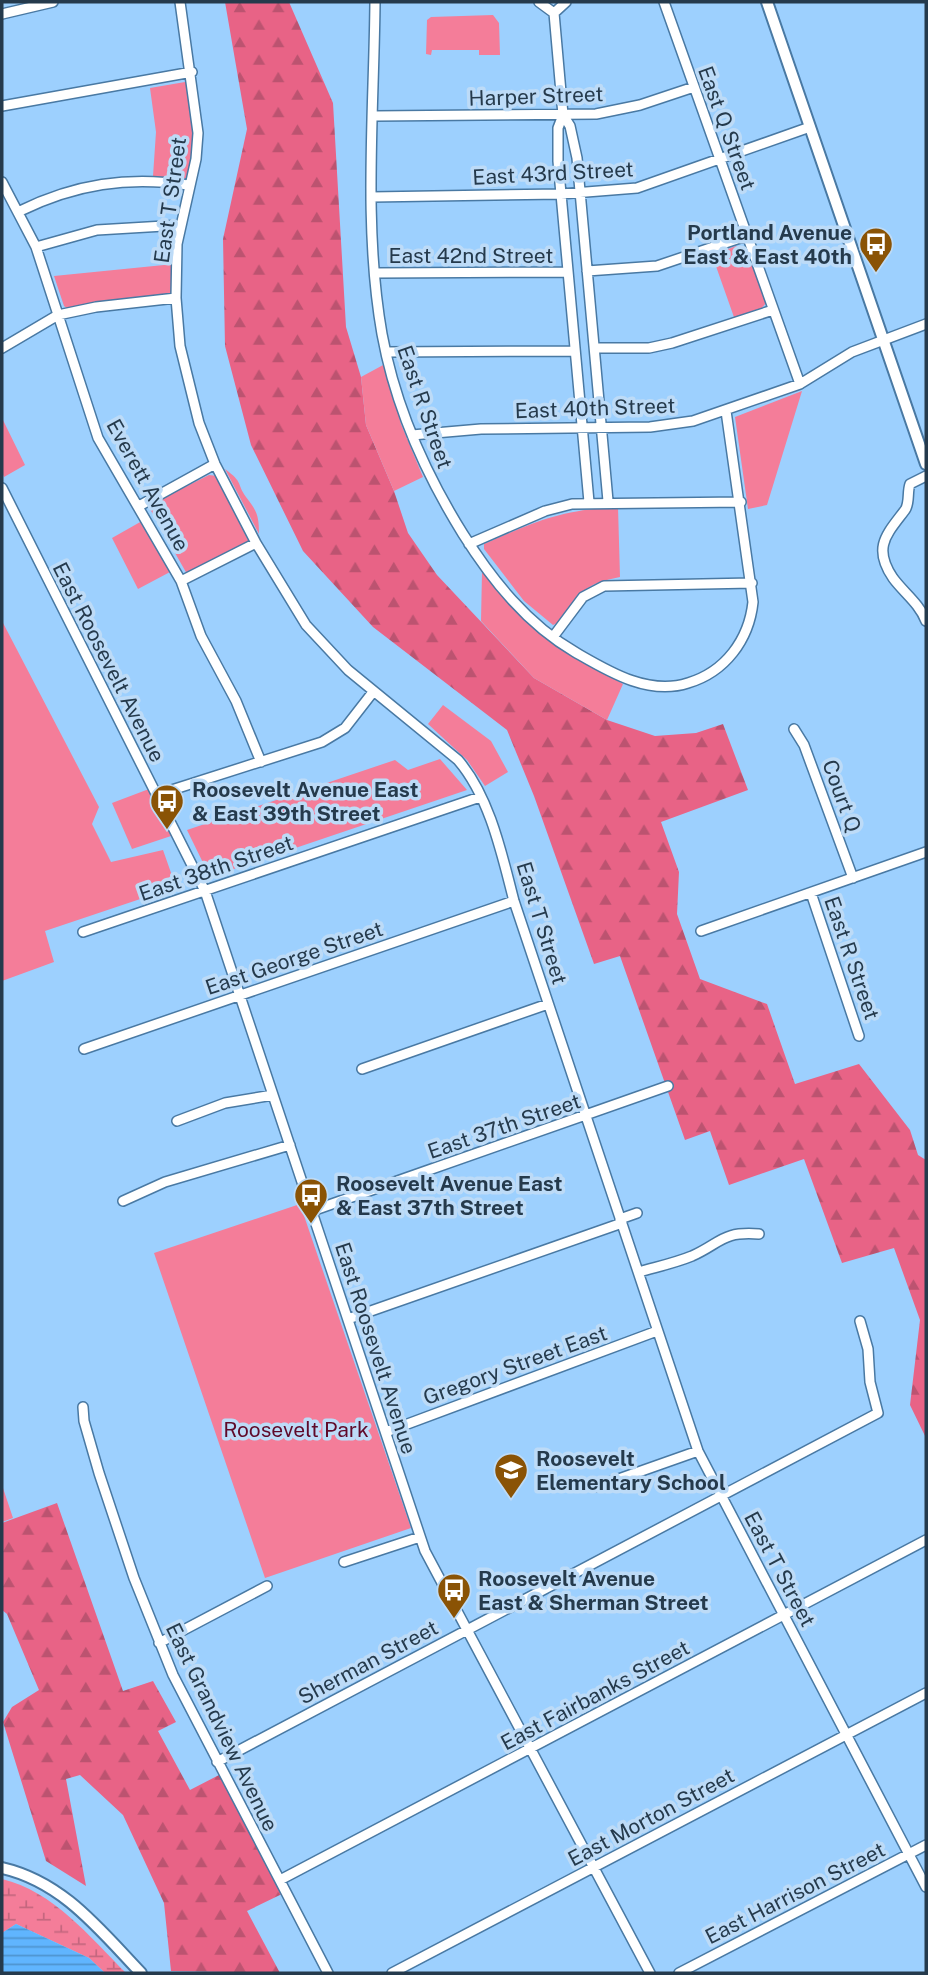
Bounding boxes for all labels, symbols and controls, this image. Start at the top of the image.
street label: East Q Street [693,63,761,193]
street label: Harper Street [468,81,604,111]
street label: East T Street [149,135,191,265]
street label: East 43rd Street [472,156,634,190]
place label: Portland Avenue East & East 40th [683,220,852,269]
bus stop icon: Portland Avenue East & East 40th [857,225,895,274]
street label: East 42nd Street [389,243,553,268]
street label: East R Street [392,342,458,472]
street label: East 40th Street [514,393,676,423]
street label: Everett Avenue [101,415,195,555]
street label: East Roosevelt Avenue [48,558,170,766]
street label: Court Q [817,756,867,836]
place label: Roosevelt Avenue East & East 39th Street [192,777,419,826]
bus stop icon: Roosevelt Avenue East & East 39th Street [148,782,186,831]
street label: East 38th Street [136,830,296,906]
street label: East T Street [511,859,573,987]
street label: East R Street [819,893,885,1023]
street label: East George Street [202,916,386,1000]
street label: East 37th Street [424,1088,584,1164]
place label: Roosevelt Avenue East & East 37th Street [336,1171,563,1220]
bus stop icon: Roosevelt Avenue East & East 37th Street [292,1176,330,1225]
street label: East Roosevelt Avenue [330,1239,422,1457]
street label: Gregory Street East [420,1320,610,1410]
park label: Roosevelt Park [223,1417,369,1442]
place label: Roosevelt Elementary School [536,1446,726,1495]
school or university icon: Roosevelt Elementary School [492,1451,530,1500]
street label: East T Street [739,1507,821,1631]
place label: Roosevelt Avenue East & Sherman Street [478,1566,709,1615]
bus stop icon: Roosevelt Avenue East & Sherman Street [435,1571,473,1620]
street label: Sherman Street [294,1615,442,1709]
street label: East Grandview Avenue [161,1619,283,1835]
street label: East Fairbanks Street [496,1635,694,1755]
street label: East Morton Street [564,1763,738,1871]
street label: East Harrison Street [701,1837,889,1949]

